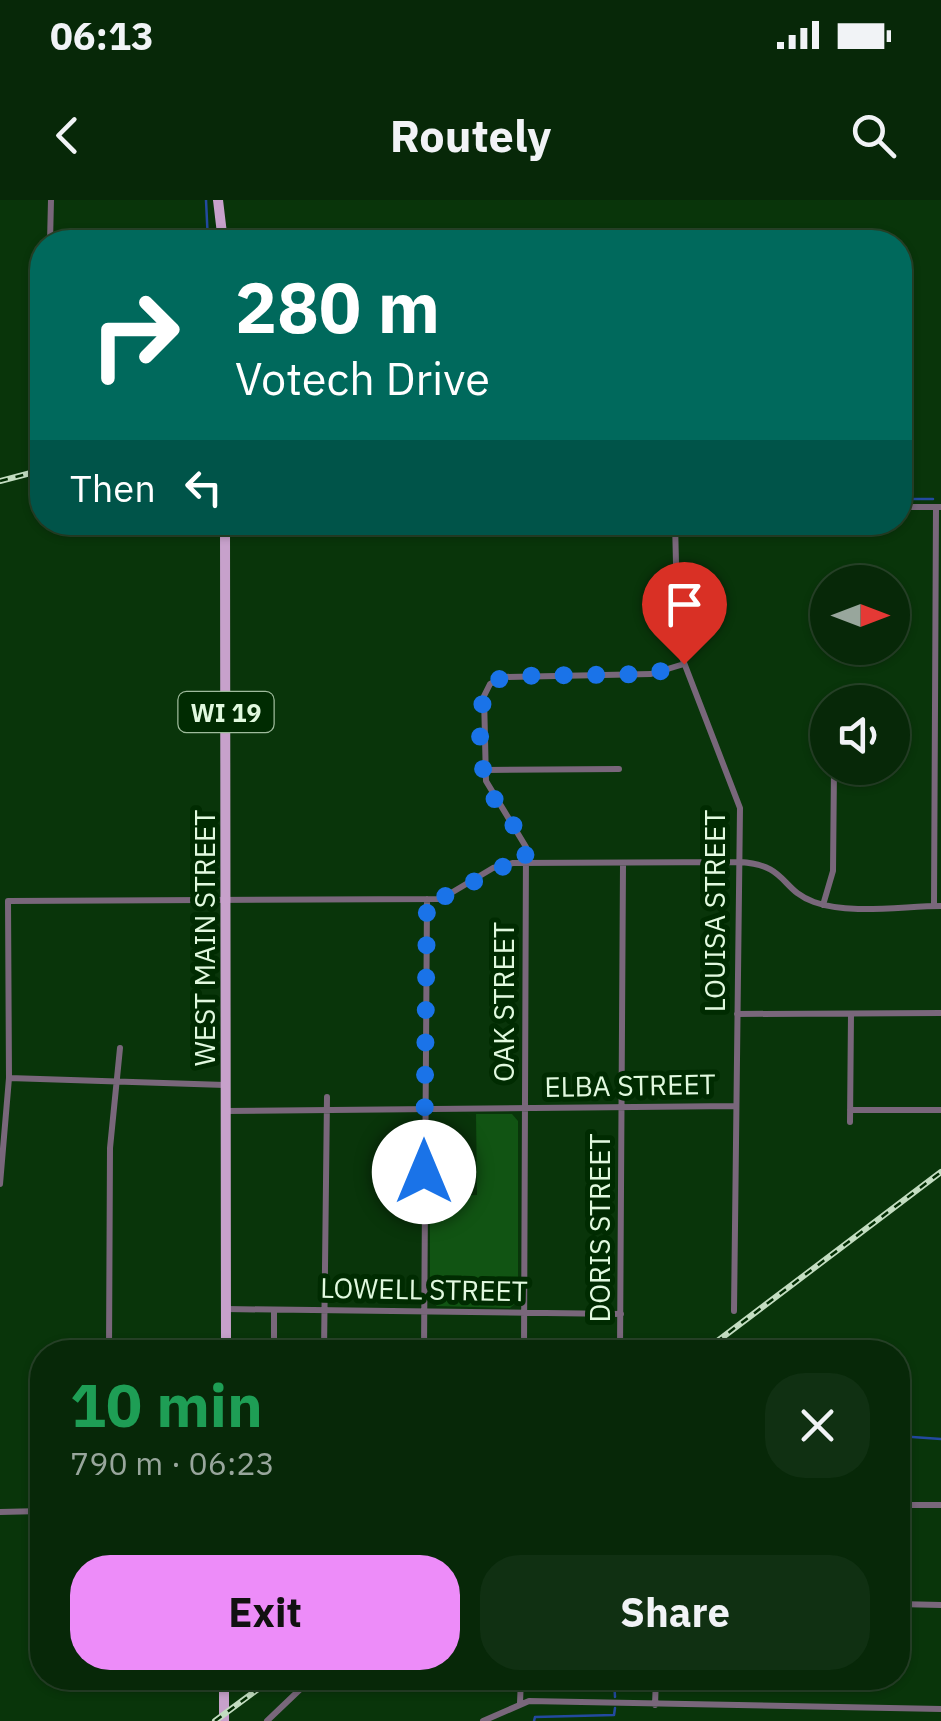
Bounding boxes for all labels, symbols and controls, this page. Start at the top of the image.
text: 06:13 [50,11,154,60]
text: Routely [390,106,551,164]
icon: back [40,108,95,163]
icon: search [846,108,901,163]
text: 280 m [235,261,440,352]
icon: right [70,270,200,400]
text: Votech Drive [235,349,490,407]
icon: left [176,460,231,515]
text: Then [70,463,156,512]
pin [642,562,727,665]
north arrow [810,565,910,665]
map controls [810,565,910,785]
icon: arrive [657,577,712,632]
button: sound [810,685,910,785]
road number: WI 19 [178,692,274,732]
street label: WEST MAIN STREET [186,810,223,1066]
street label: LOUISA STREET [696,810,733,1012]
street label: OAK STREET [485,922,522,1082]
street label: ELBA STREET [544,1065,716,1105]
position arrow [372,1120,476,1224]
street label: DORIS STREET [581,1133,618,1323]
street label: LOWELL STREET [320,1269,528,1309]
text: 10 min [70,1365,263,1444]
button: close [765,1373,870,1478]
text: 790 m · 06:23 [70,1442,275,1484]
button: Exit [70,1555,460,1670]
button: Share [480,1555,870,1670]

